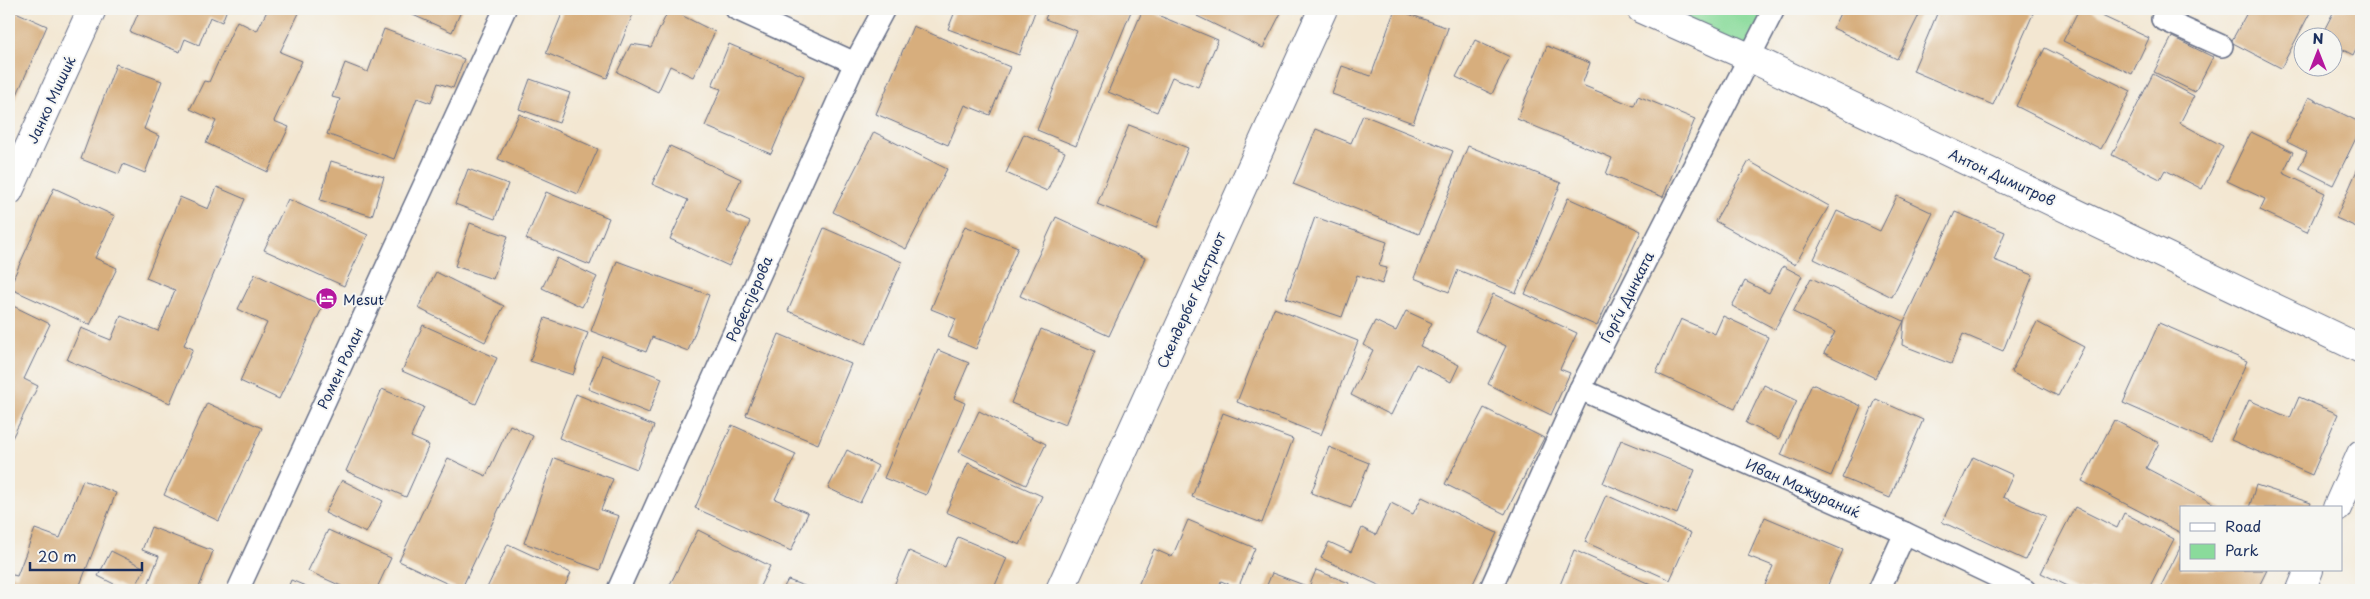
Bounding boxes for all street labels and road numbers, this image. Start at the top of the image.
street label: Јанко Мишиќ [22,52,81,147]
street label: Антон Димитров [1945,143,2059,211]
street label: Скендербег Кастриот [1151,228,1231,372]
street label: Ѓорѓи Динката [1595,248,1659,346]
street label: Робеспјерова [721,252,777,345]
street label: Ромен Ролан [312,324,368,412]
street label: Иван Мажураниќ [1742,453,1864,523]

